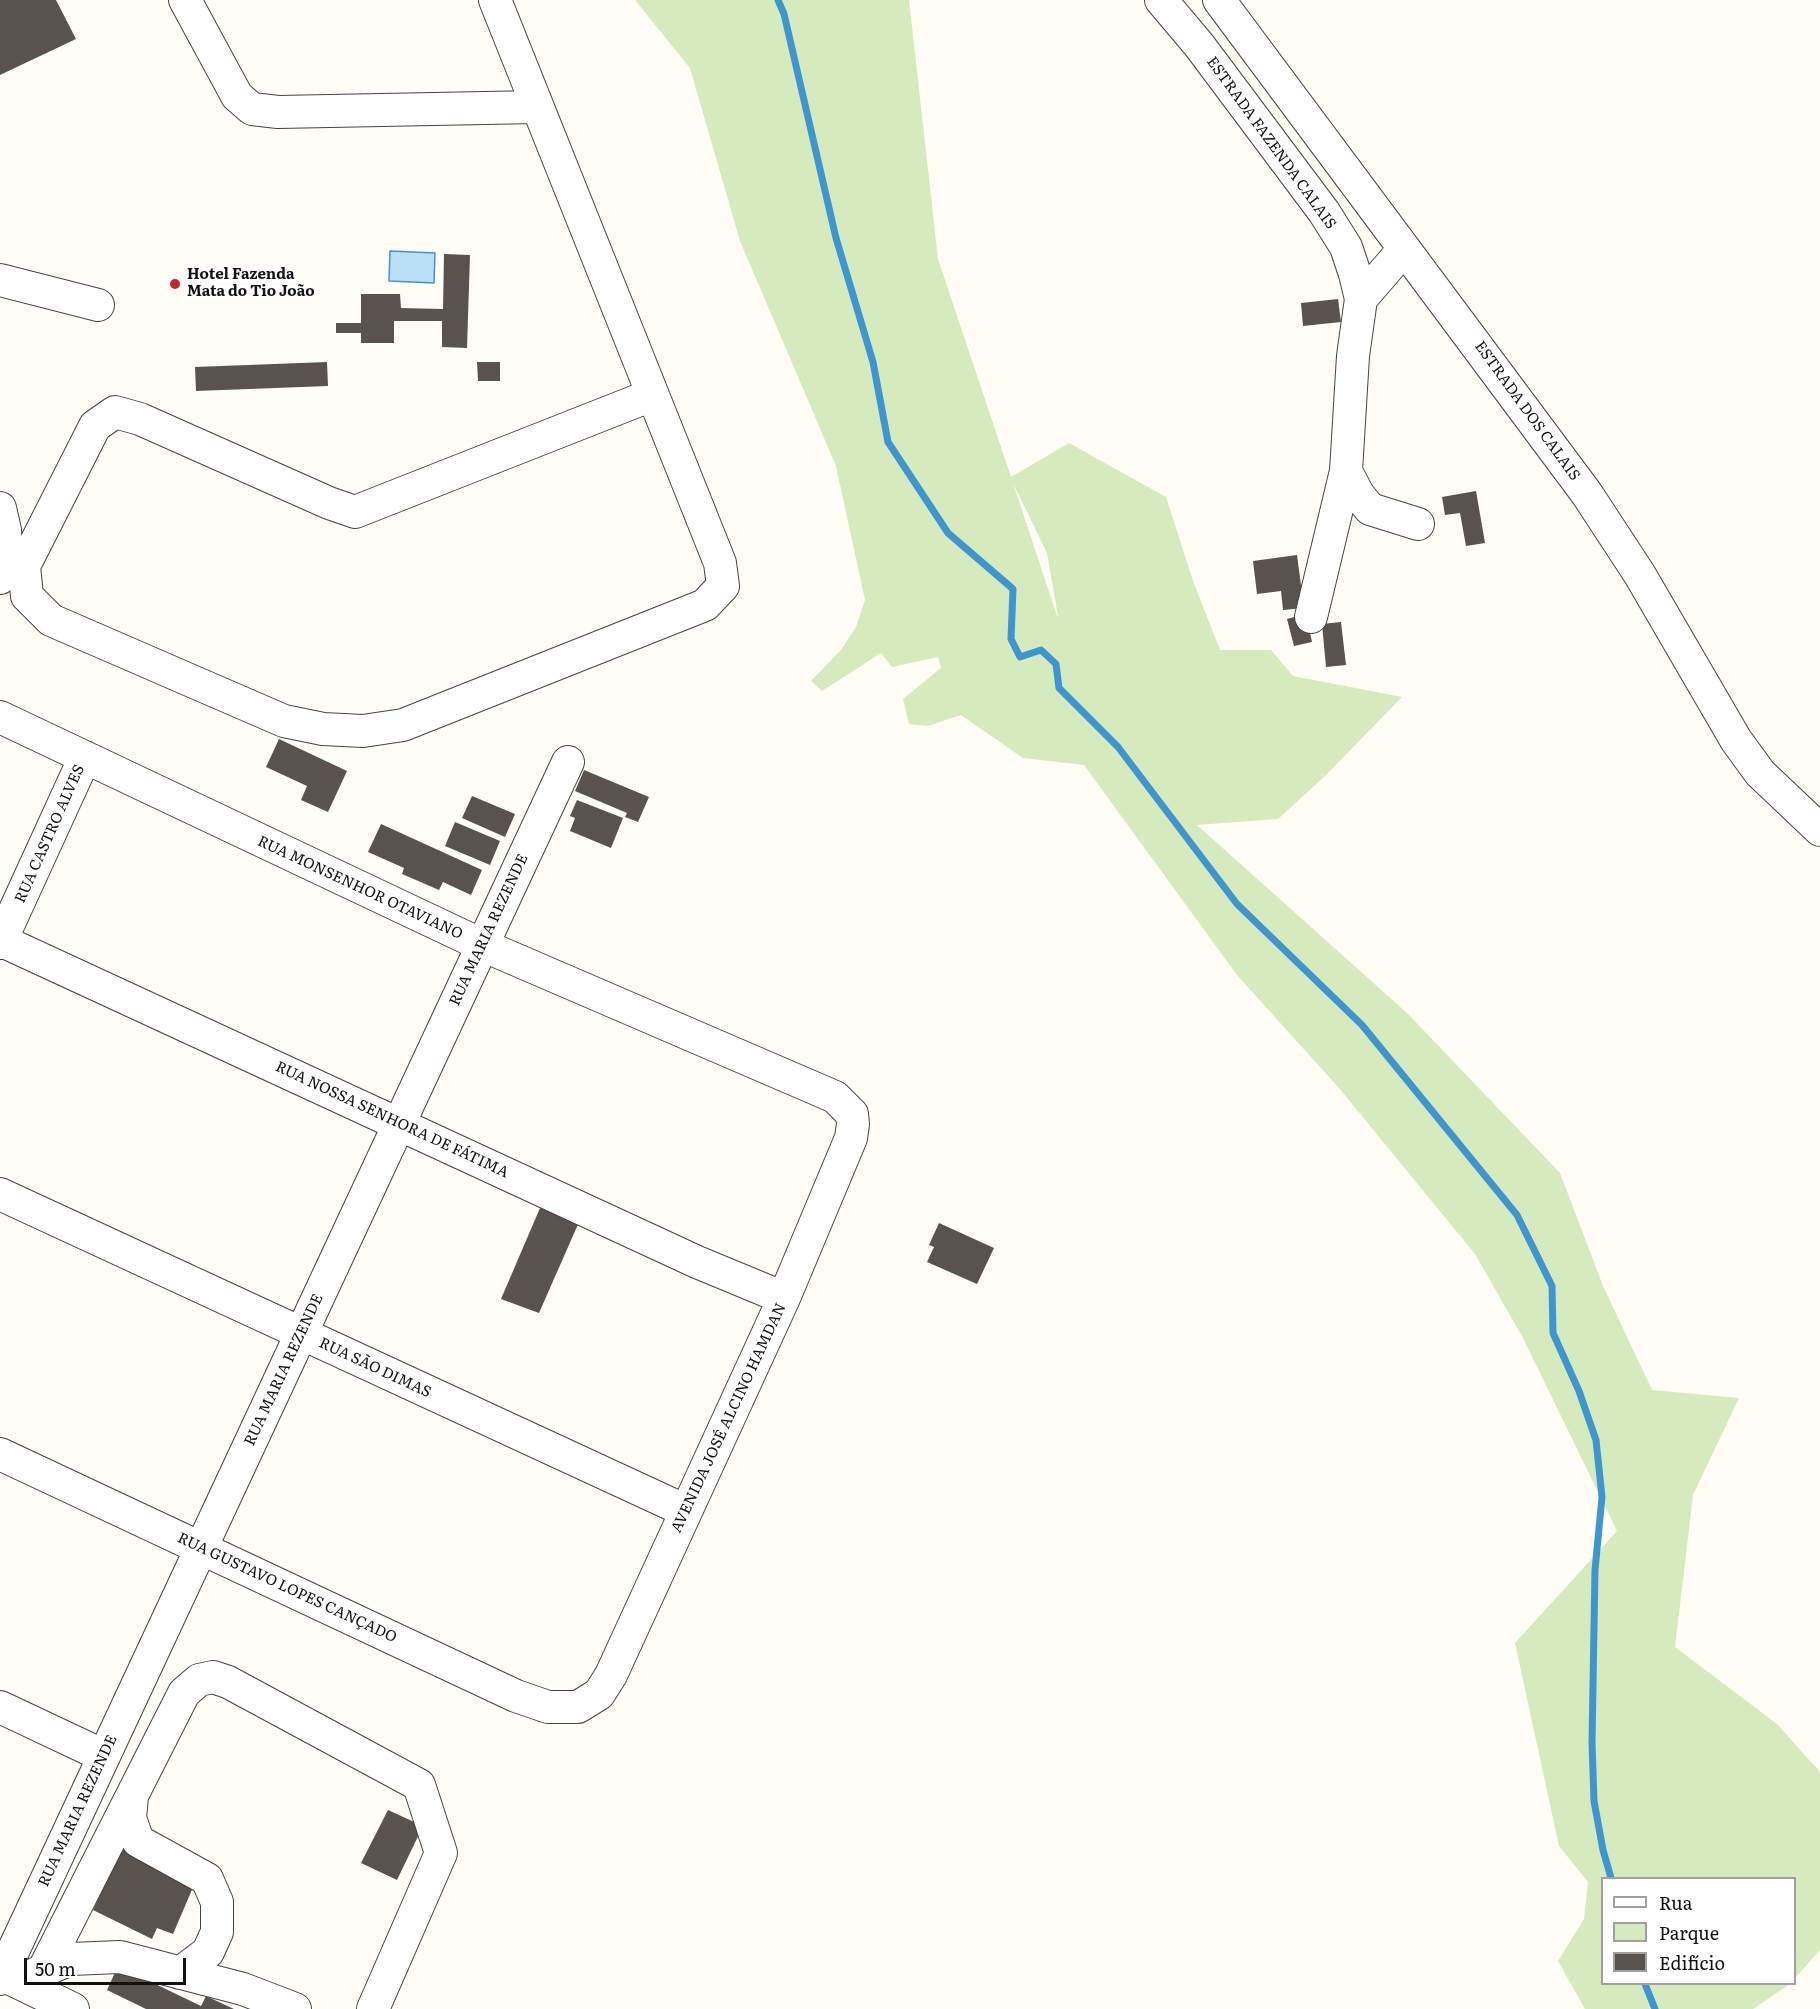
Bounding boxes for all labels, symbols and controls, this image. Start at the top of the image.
street label: ESTRADA FAZENDA CALAIS [1202,53,1340,233]
place label: Hotel Fazenda Mata do Tio João [187,266,315,301]
marker: Hotel Fazenda Mata do Tio João [168,277,182,291]
street label: ESTRADA DOS CALAIS [1470,338,1584,484]
street label: RUA CASTRO ALVES [11,762,89,906]
street label: RUA MONSENHOR OTAVIANO [254,832,466,944]
street label: RUA MARIA REZENDE [446,851,532,1009]
street label: RUA NOSSA SENHORA DE FÁTIMA [273,1058,511,1182]
street label: RUA MARIA REZENDE [241,1291,327,1449]
street label: AVENIDA JOSÉ ALCINO HAMDAN [668,1300,790,1536]
street label: RUA SÃO DIMAS [316,1334,434,1402]
street label: RUA GUSTAVO LOPES CANÇADO [174,1529,400,1647]
street label: RUA MARIA REZENDE [35,1732,121,1890]
legend [1601,1877,1796,1985]
text: Rua [1659,1889,1692,1916]
text: Parque [1659,1919,1719,1946]
scale bar [27,1946,189,1984]
text: Edifício [1659,1949,1725,1976]
text: 50 m [35,1955,76,1982]

